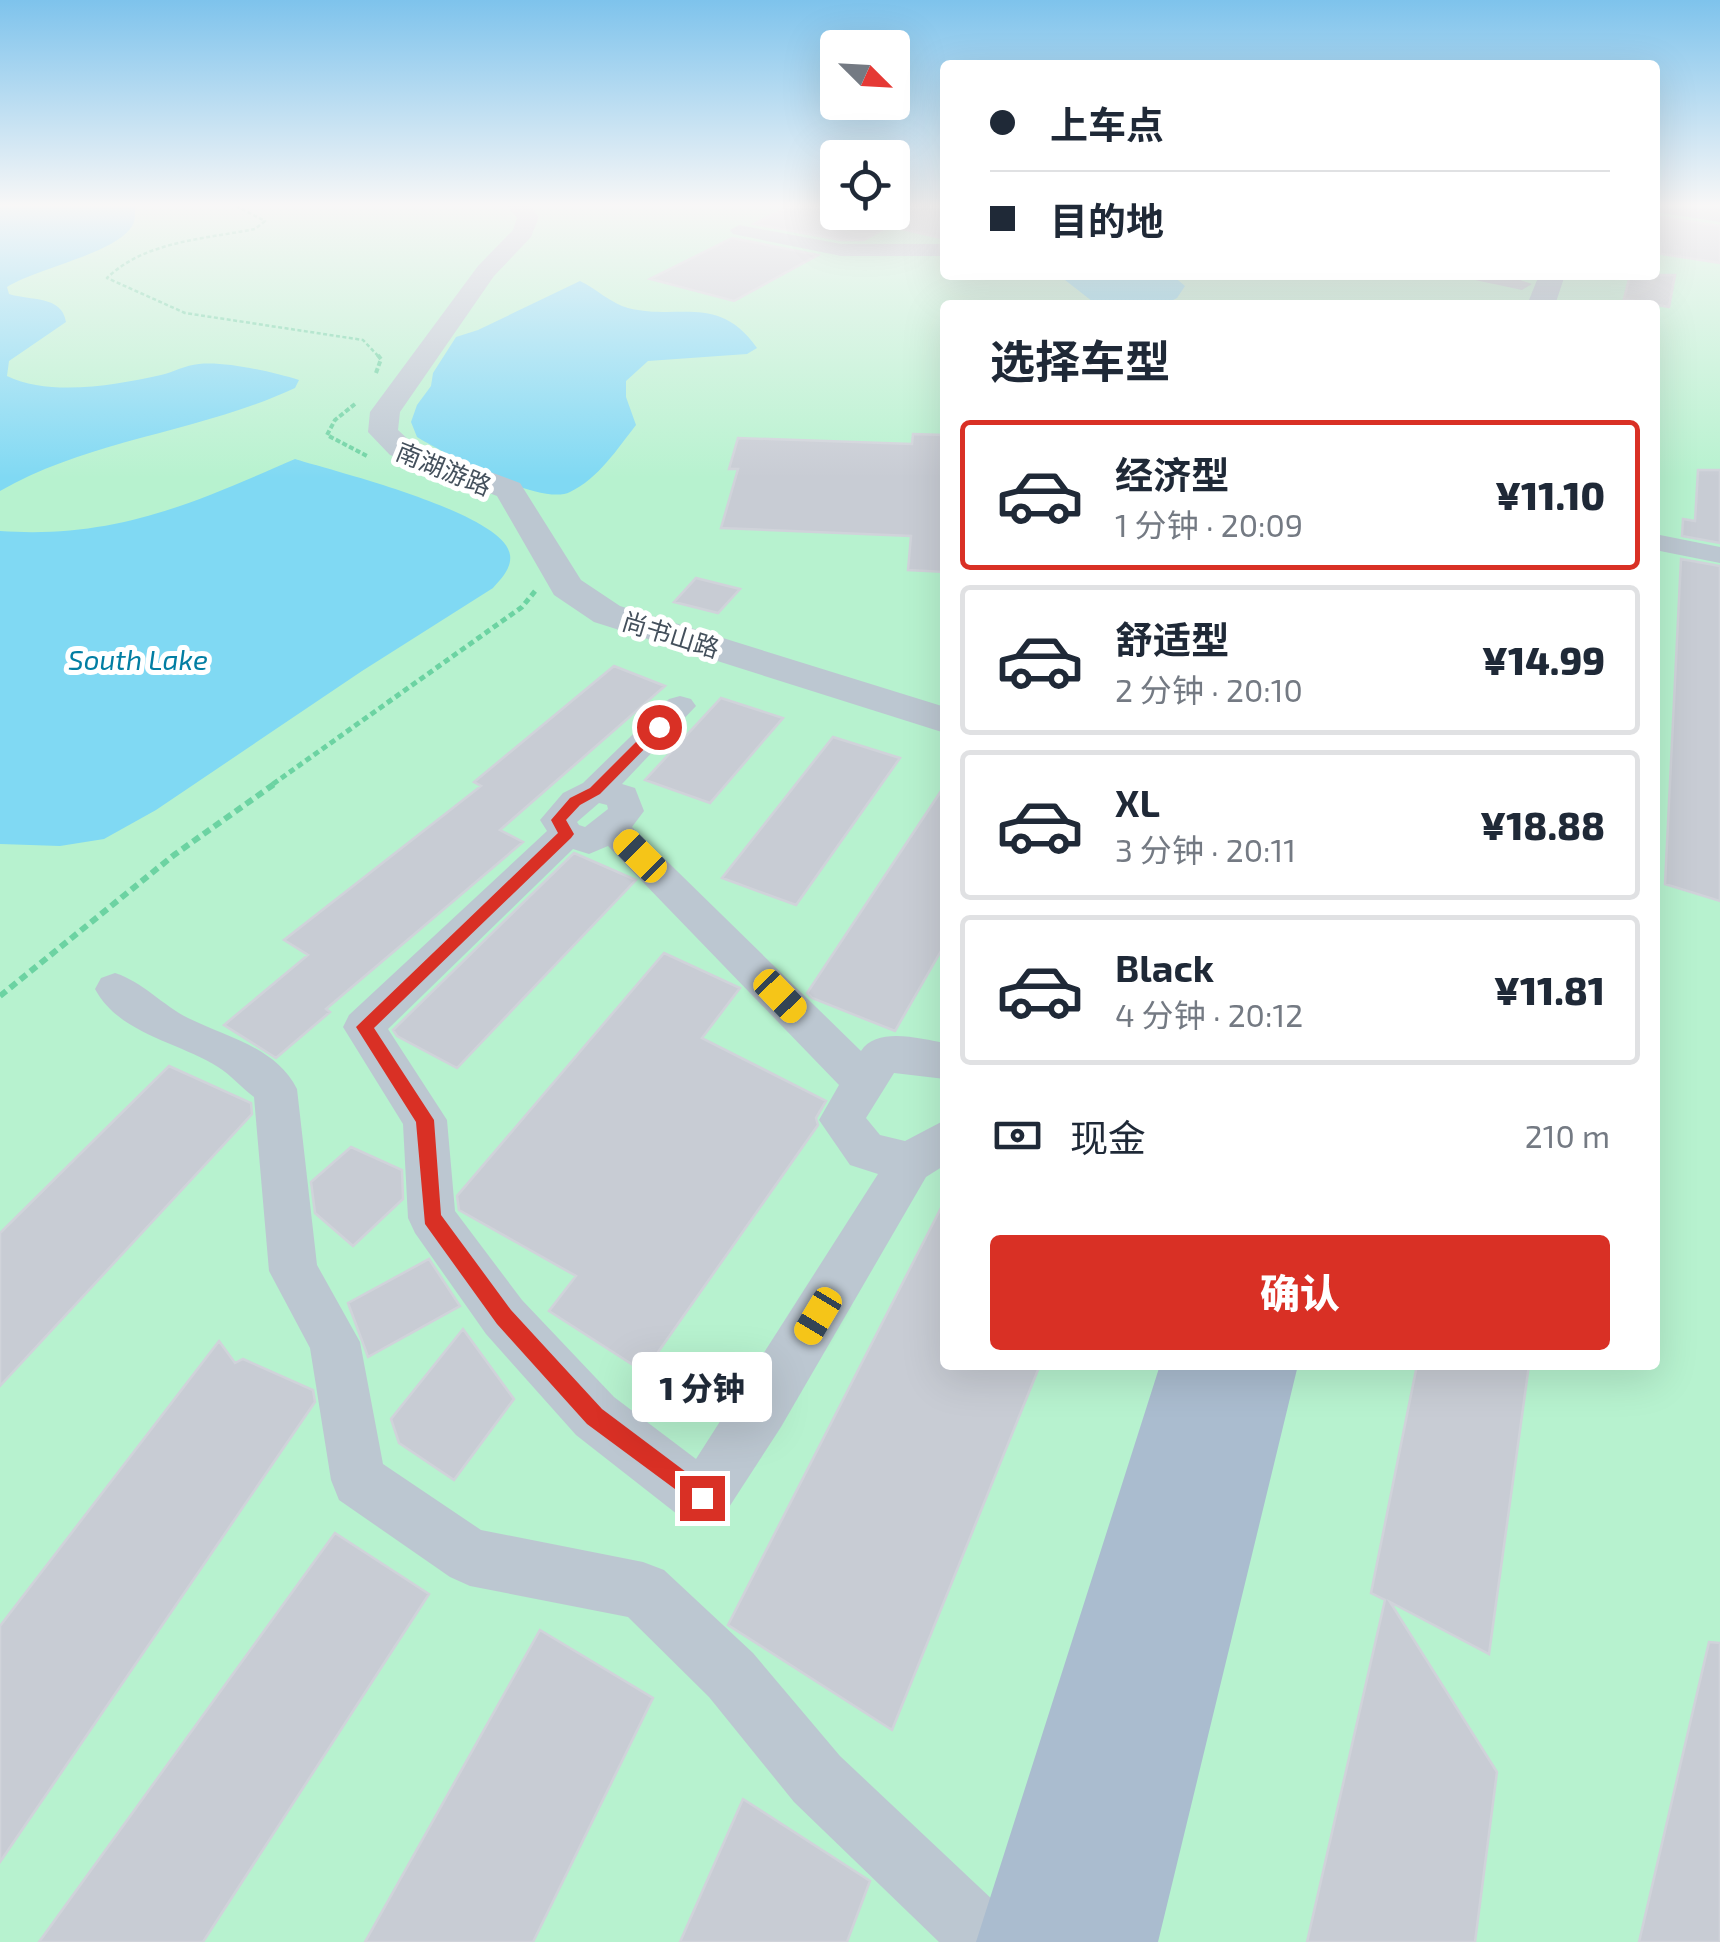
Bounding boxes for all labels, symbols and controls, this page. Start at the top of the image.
north arrow [820,30,910,120]
map controls [820,30,910,230]
text: 上车点 [1050,101,1164,147]
button: locate [820,140,910,230]
text: 目的地 [1050,197,1164,243]
text: 选择车型 [990,333,1170,387]
street label: 南湖游路 [392,435,496,501]
icon: car [995,450,1085,540]
text: 经济型 [1115,451,1229,497]
text: ¥11.10 [1495,472,1605,518]
text: 1 分钟 · 20:09 [1115,505,1303,543]
street label: 尚书山路 [619,605,723,663]
icon: car [995,615,1085,705]
text: 舒适型 [1115,616,1229,662]
text: ¥14.99 [1482,637,1605,683]
water label: South Lake [68,642,208,676]
text: 2 分钟 · 20:10 [1115,670,1303,708]
route start [637,705,682,750]
text: XL [1115,779,1160,825]
icon: car [995,780,1085,870]
text: ¥18.88 [1480,802,1605,848]
car [608,824,672,888]
text: 3 分钟 · 20:11 [1115,830,1296,868]
text: Black [1115,944,1214,990]
icon: car [995,945,1085,1035]
car [748,964,812,1028]
text: ¥11.81 [1494,967,1605,1013]
text: 4 分钟 · 20:12 [1115,995,1303,1033]
icon: cash [990,1108,1045,1163]
text: 现金 [1070,1114,1146,1160]
text: 210 m [1525,1116,1610,1154]
button: 确认 [990,1235,1610,1350]
car [790,1283,846,1349]
callout: 1 分钟 [632,1353,772,1423]
text: 1 分钟 [659,1368,745,1406]
route end [680,1476,725,1521]

